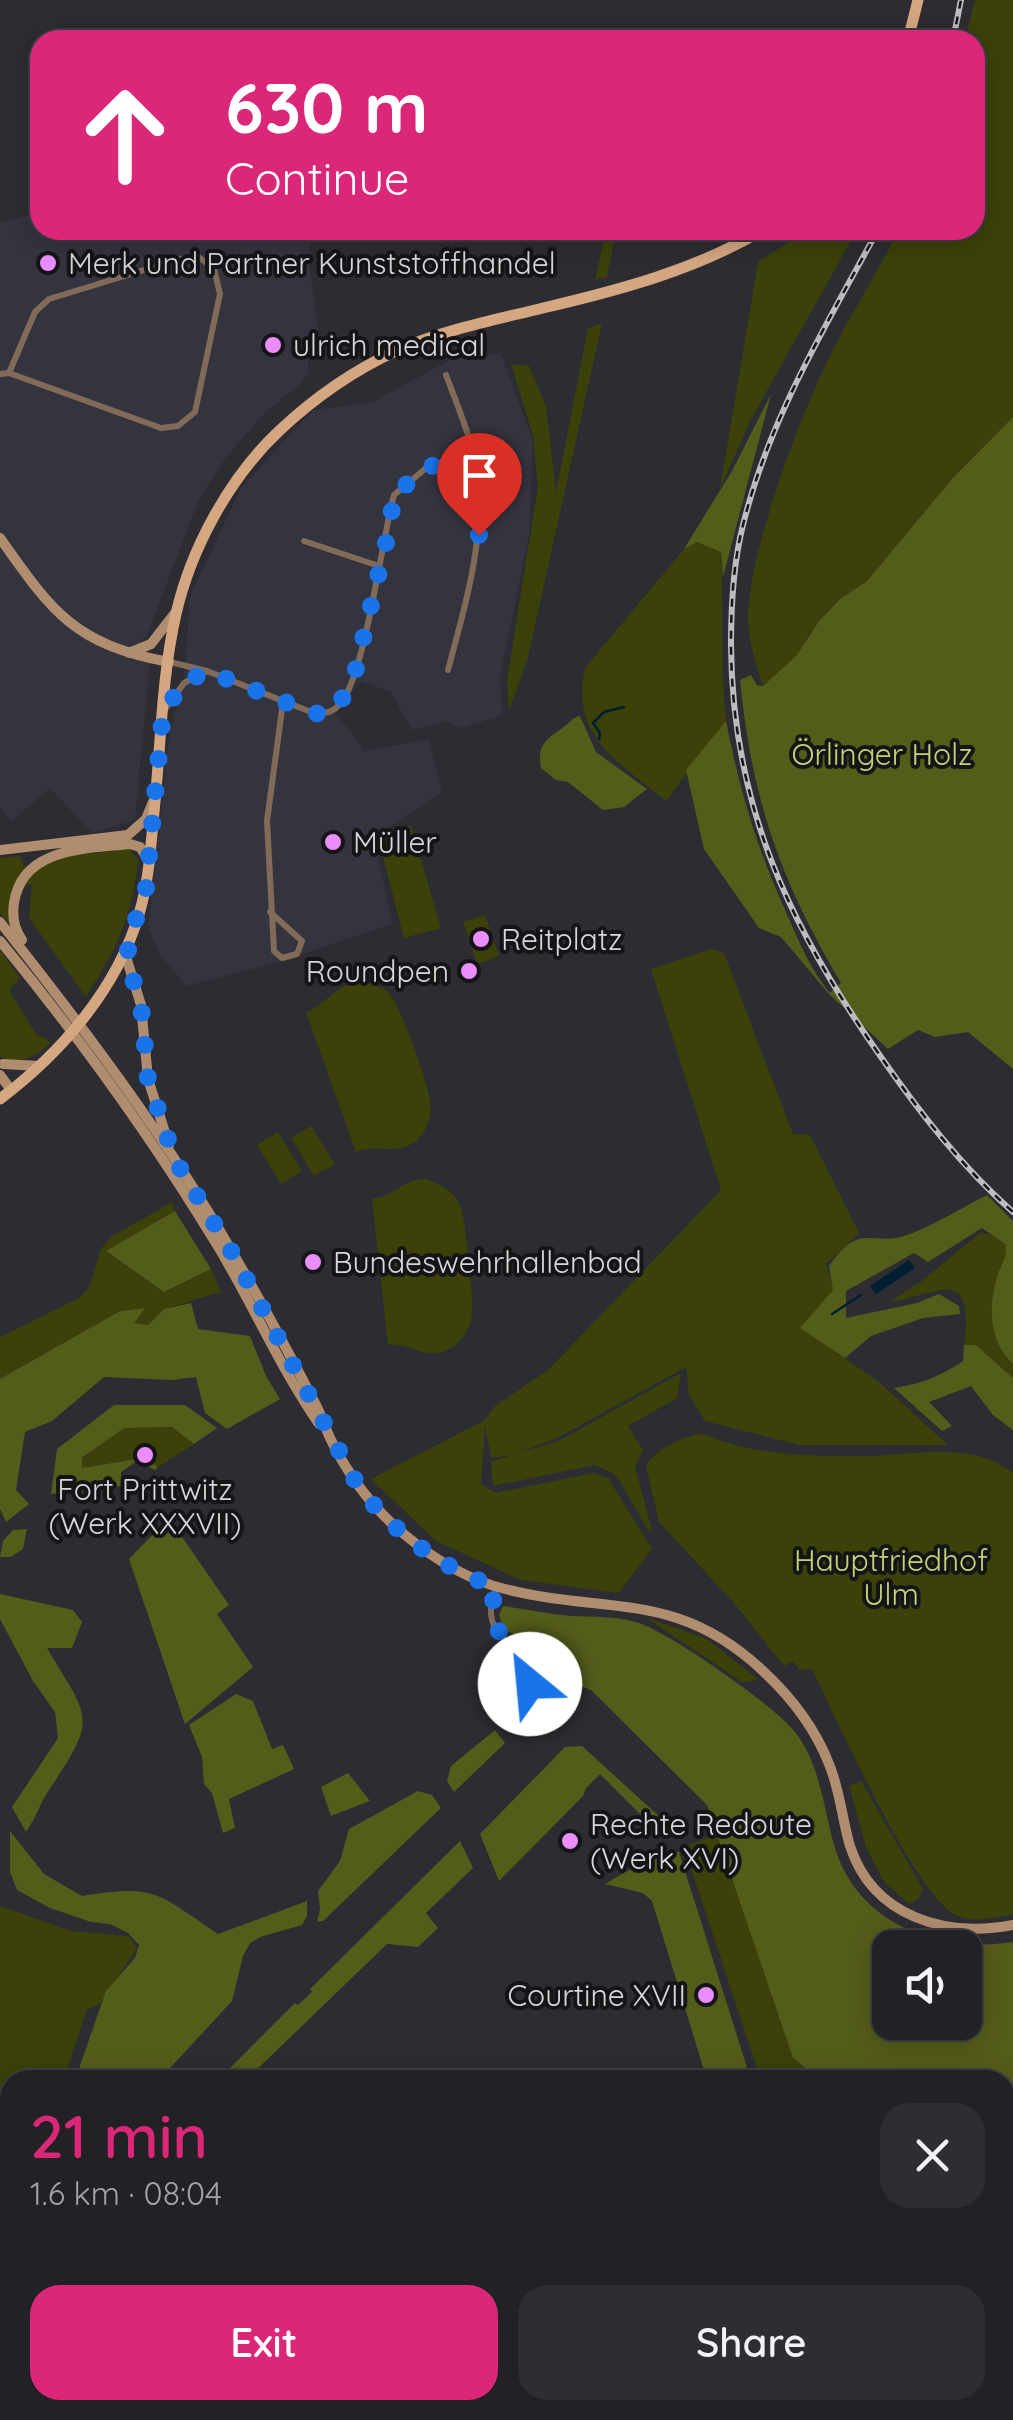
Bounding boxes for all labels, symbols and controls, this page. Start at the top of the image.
text: 630 m [225,63,428,151]
icon: ahead [60,70,190,200]
text: Continue [225,150,410,206]
place label: Merk und Partner Kunststoffhandel [68,244,556,282]
marker: Merk und Partner Kunststoffhandel [37,252,59,274]
place label: ulrich medical [293,326,485,364]
marker: ulrich medical [262,334,284,356]
pin [437,433,522,536]
icon: arrive [452,448,507,503]
park label: Örlinger Holz [792,735,973,773]
place label: Müller [353,823,437,861]
marker: Müller [322,831,344,853]
place label: Reitplatz [501,920,622,958]
marker: Reitplatz [470,928,492,950]
place label: Roundpen [306,952,449,990]
marker: Roundpen [458,960,480,982]
place label: Bundeswehrhallenbad [333,1243,642,1281]
marker: Bundeswehrhallenbad [302,1251,324,1273]
marker: Fort Prittwitz (Werk XXXVII) [134,1444,156,1466]
place label: Fort Prittwitz (Werk XXXVII) [48,1470,242,1542]
park label: Hauptfriedhof Ulm [794,1541,988,1613]
position arrow [478,1632,582,1736]
place label: Rechte Redoute (Werk XVI) [590,1805,812,1877]
marker: Rechte Redoute (Werk XVI) [559,1830,581,1852]
map controls [872,1930,982,2040]
button: sound [872,1930,982,2040]
place label: Courtine XVII [507,1976,686,2014]
marker: Courtine XVII [695,1984,717,2006]
text: 21 min [30,2098,208,2173]
button: close [880,2103,985,2208]
text: 1.6 km · 08:04 [30,2173,222,2213]
button: Exit [30,2285,498,2400]
button: Share [518,2285,985,2400]

